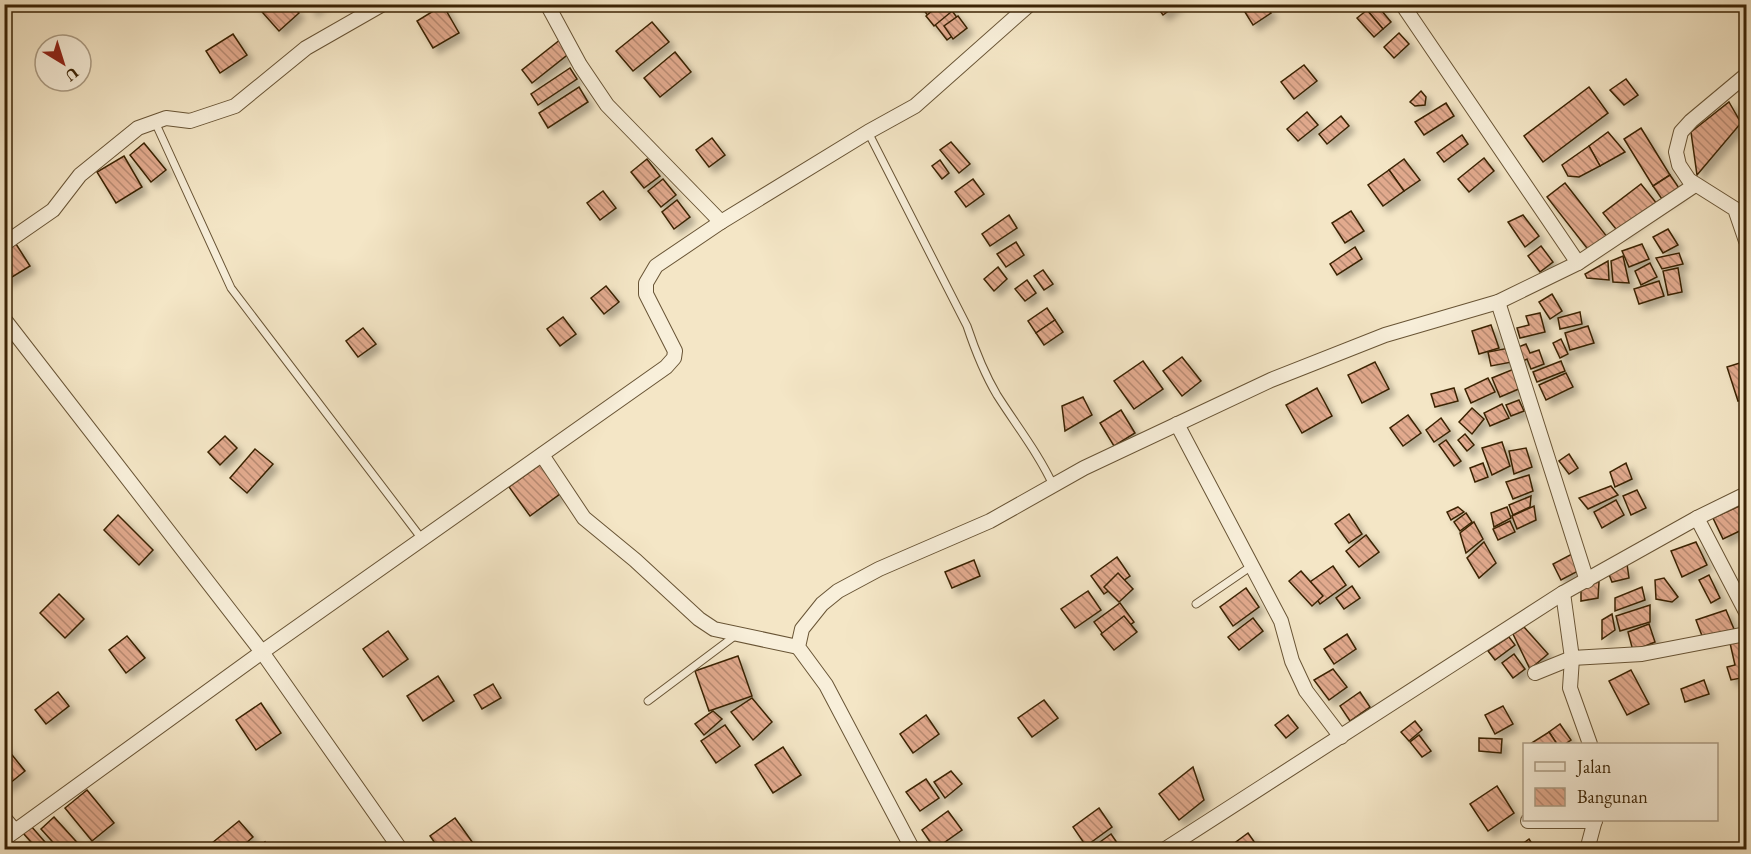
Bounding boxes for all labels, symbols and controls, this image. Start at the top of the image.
north arrow [33,33,93,93]
text: U [61,62,83,86]
legend [1523,743,1718,821]
text: Jalan [1575,755,1612,778]
text: Bangunan [1577,785,1648,808]

